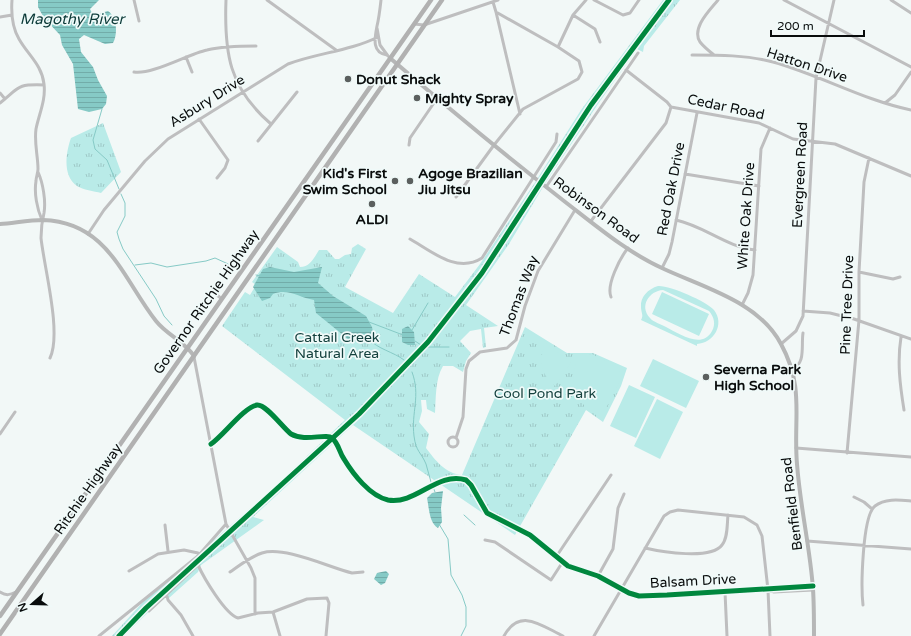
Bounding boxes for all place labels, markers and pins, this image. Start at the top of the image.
place label: Donut Shack [356,71,441,88]
marker: Donut Shack [343,74,353,84]
place label: Mighty Spray [425,90,514,107]
marker: Mighty Spray [412,93,422,103]
place label: Kid's First Swim School [303,165,388,198]
place label: Agoge Brazilian Jiu Jitsu [417,165,523,198]
marker: Kid's First Swim School [390,176,400,186]
marker: Agoge Brazilian Jiu Jitsu [405,176,415,186]
marker: ALDI [367,199,377,209]
place label: ALDI [355,211,389,228]
place label: Severna Park High School [714,361,801,394]
marker: Severna Park High School [701,372,711,382]

